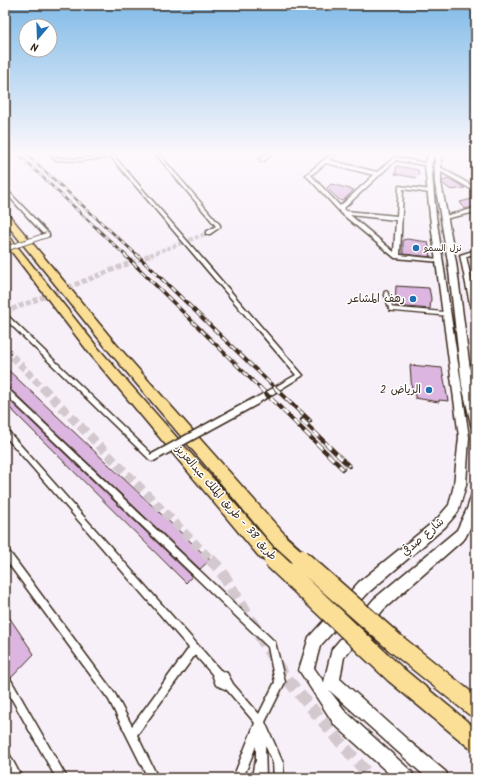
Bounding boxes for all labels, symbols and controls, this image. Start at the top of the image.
north arrow [18,18,58,58]
text: N [29,37,41,56]
place label: نزل السمو [423,241,462,256]
marker: نزل السمو [411,243,421,253]
place label: رهف المشاعر [347,290,405,308]
marker: رهف المشاعر [408,294,418,304]
place label: الرياض 2 [380,381,421,399]
marker: الرياض 2 [424,385,434,395]
street label: طريق 38 - طريق الملك عبدالعزيز [170,441,281,565]
street label: شارع صدقي [398,513,448,561]

